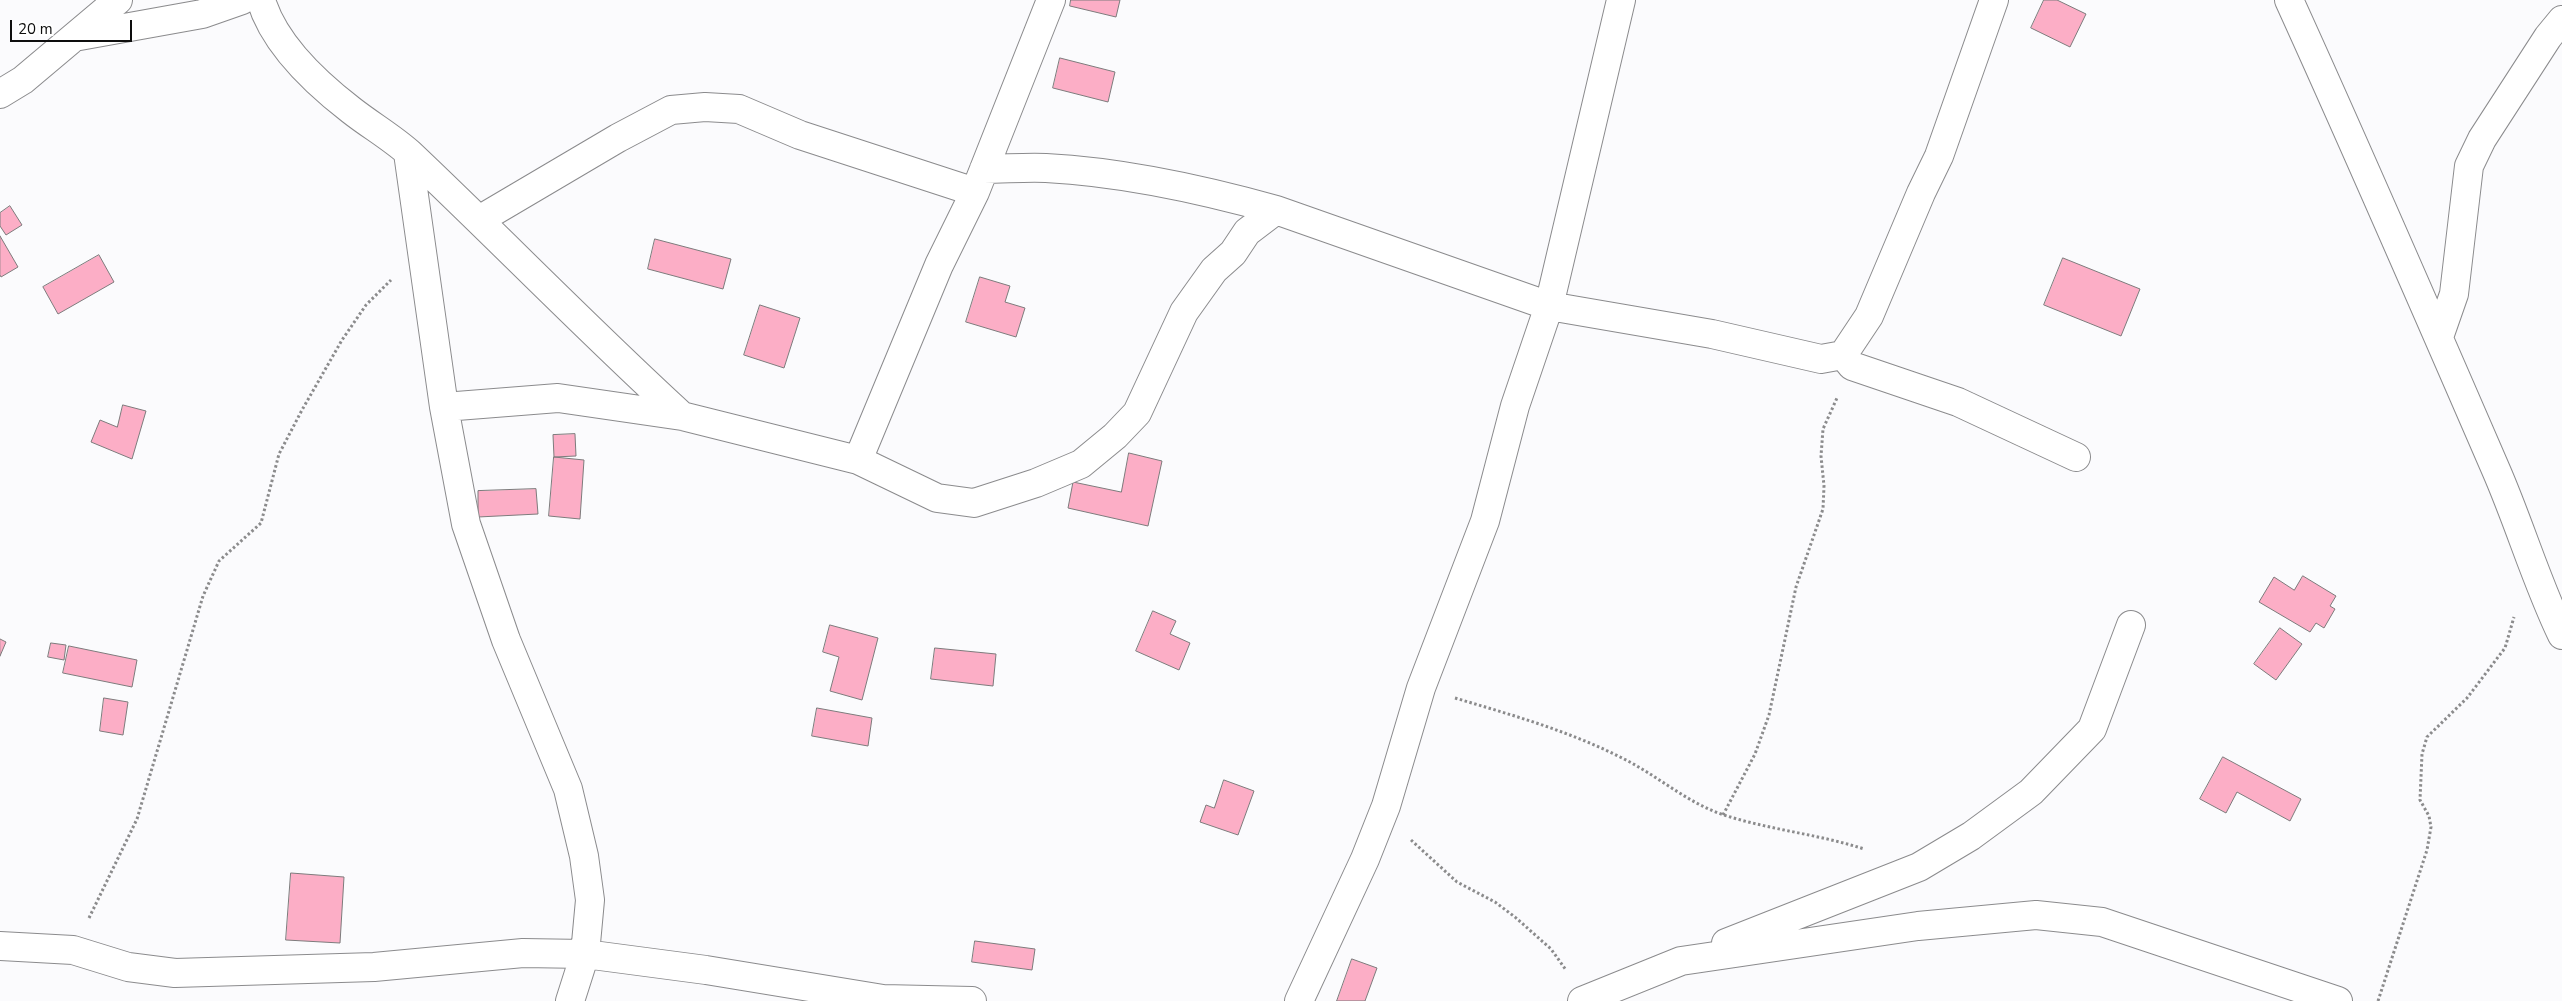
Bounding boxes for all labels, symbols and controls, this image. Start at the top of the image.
scale bar [12,10,135,42]
text: 20 m [18,19,53,39]

